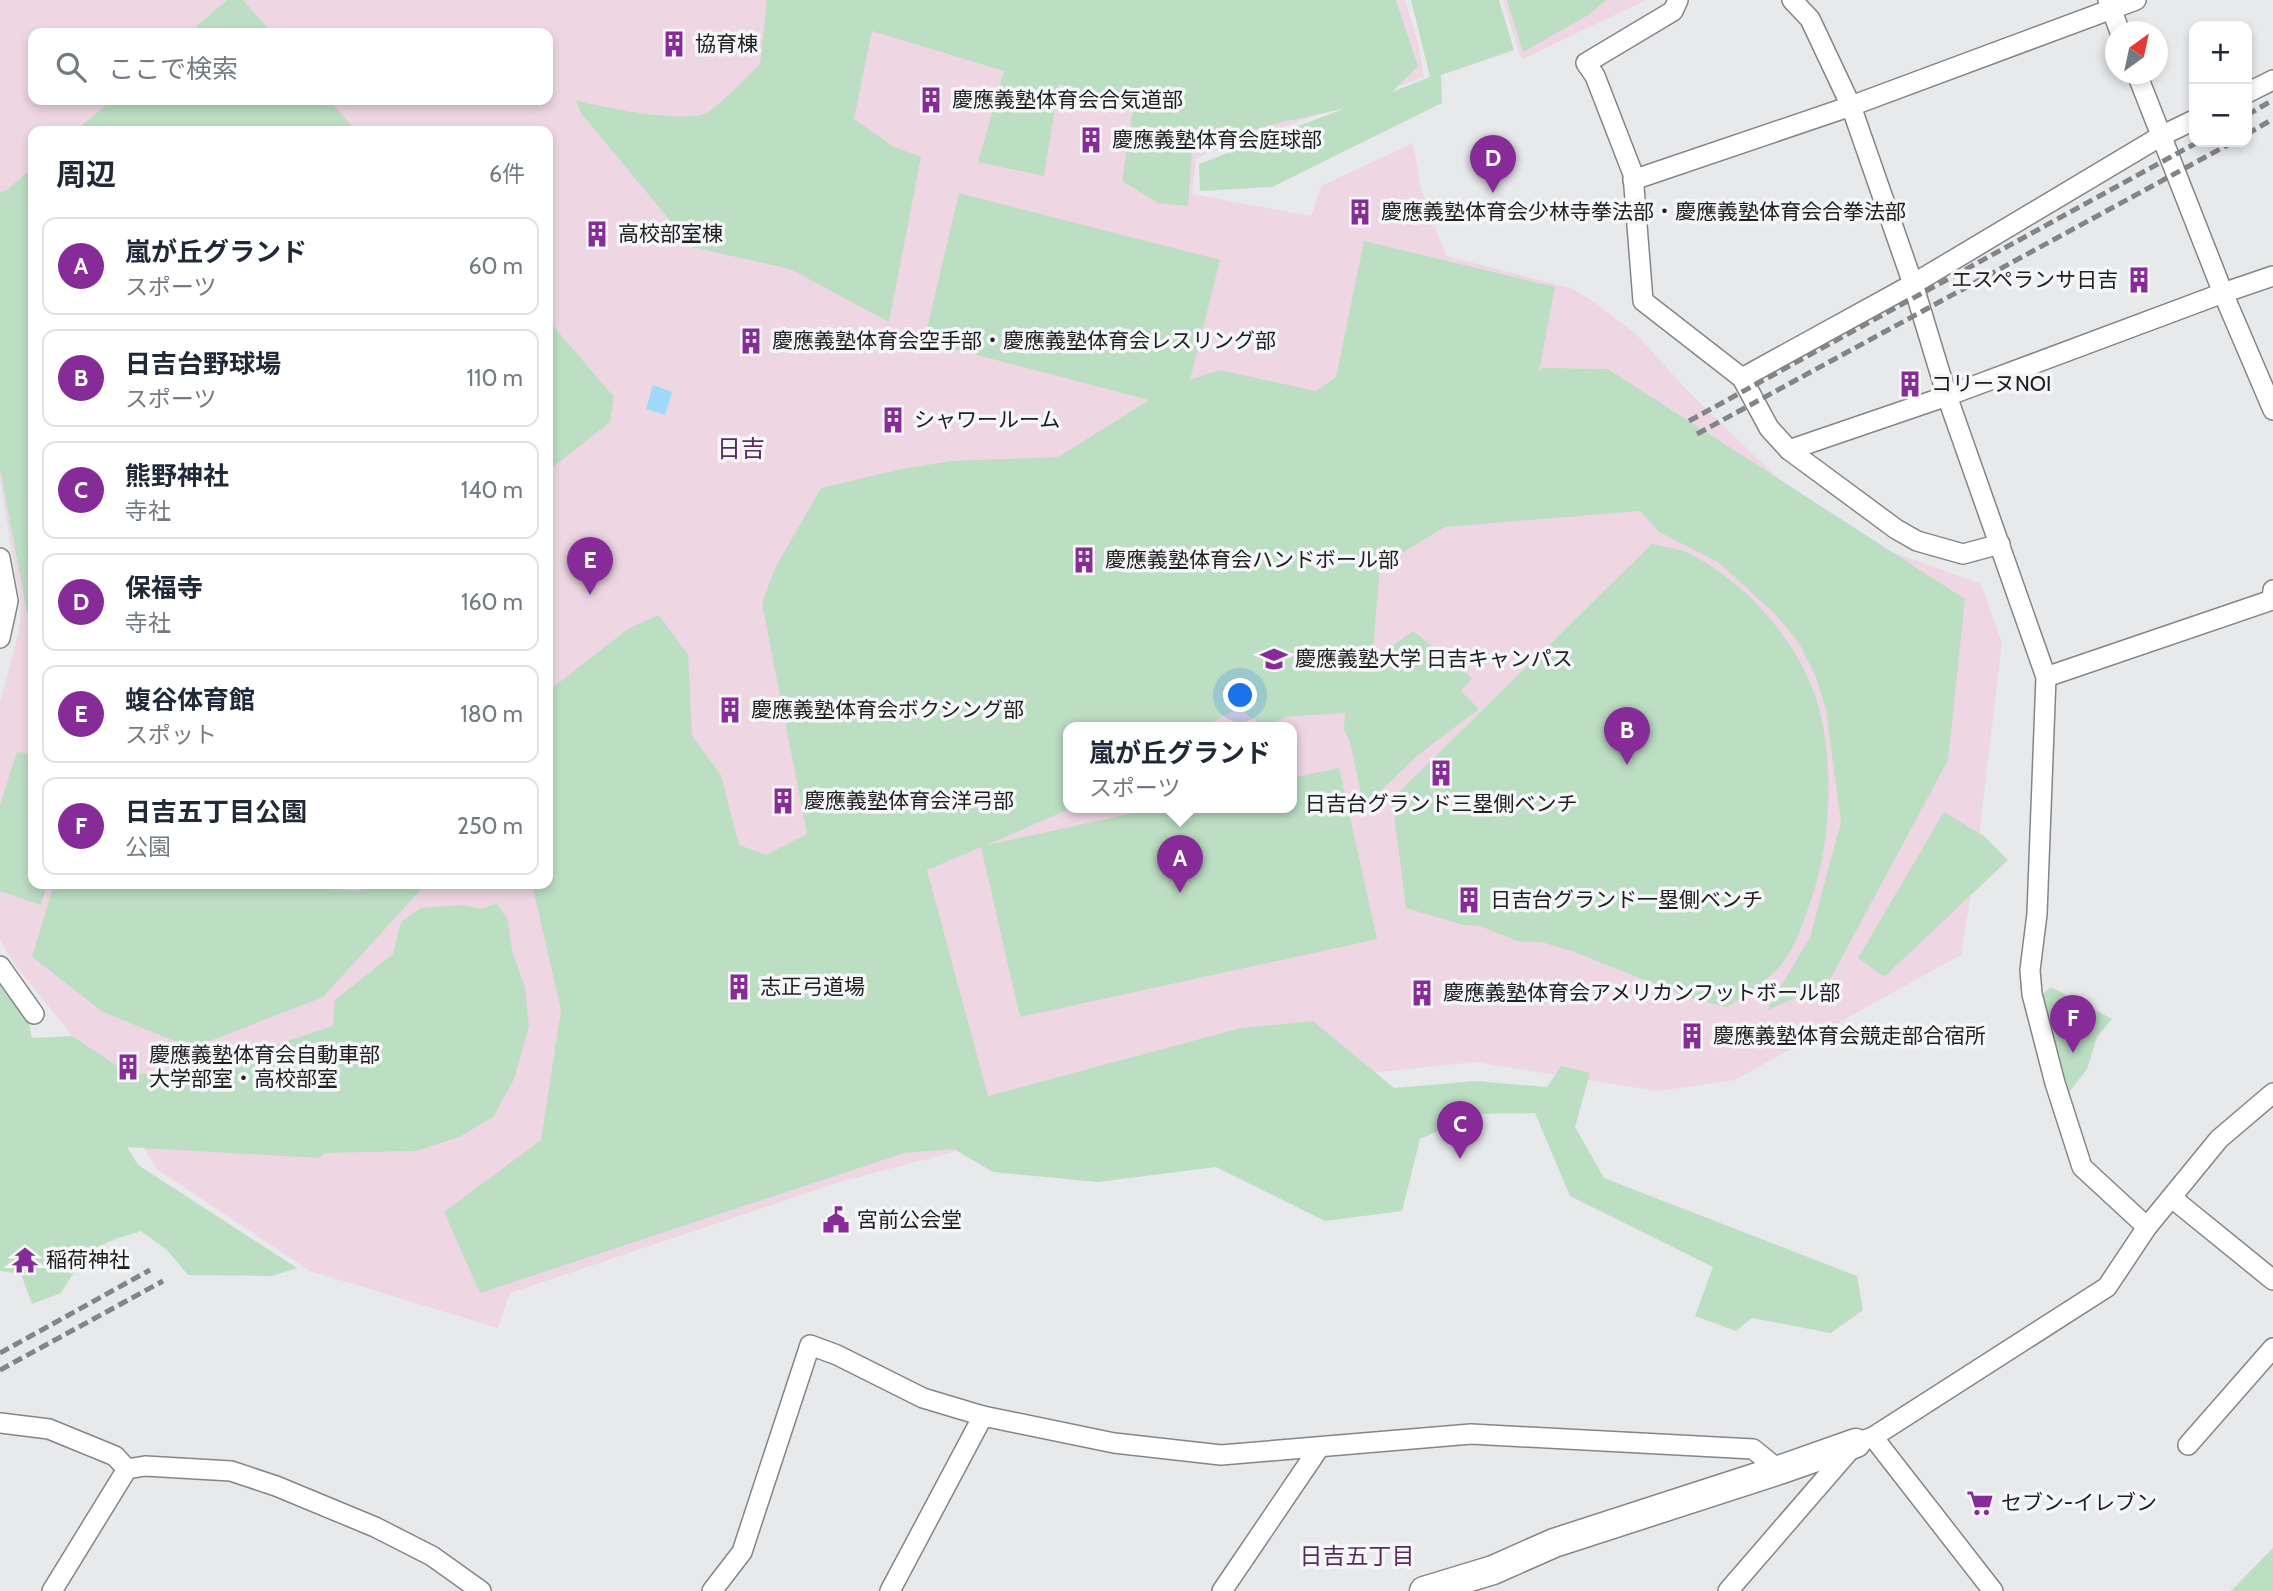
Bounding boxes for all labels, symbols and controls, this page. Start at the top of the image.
north arrow [2105,21,2168,84]
map controls [2189,21,2252,147]
button: + [2189,21,2252,84]
search box [28,28,553,105]
building icon: 協育棟 [659,29,689,59]
place label: 協育棟 [695,31,758,56]
icon: search [52,48,90,86]
text: ここで検索 [108,53,238,85]
button: − [2189,84,2252,147]
building icon: 慶應義塾体育会合気道部 [916,85,946,115]
place label: 慶應義塾体育会合気道部 [952,87,1183,112]
building icon: 慶應義塾体育会庭球部 [1076,125,1106,155]
place label: 慶應義塾体育会庭球部 [1112,127,1322,152]
pin: D [1470,135,1516,193]
text: 周辺 [56,156,116,193]
text: 6件 [489,160,525,188]
building icon: 慶應義塾体育会少林寺拳法部・慶應義塾体育会合拳法部 [1345,197,1375,227]
place label: 慶應義塾体育会少林寺拳法部・慶應義塾体育会合拳法部 [1381,199,1906,224]
building icon: 高校部室棟 [582,219,612,249]
place label: 高校部室棟 [618,221,723,246]
text: 嵐が丘グランド [125,236,307,268]
text: A [74,252,88,280]
text: 60 m [469,252,523,280]
building icon: エスペランサ日吉 [2124,265,2154,295]
place label: エスペランサ日吉 [1951,267,2118,292]
text: スポーツ [125,273,217,301]
building icon: 慶應義塾体育会空手部・慶應義塾体育会レスリング部 [736,326,766,356]
place label: 慶應義塾体育会空手部・慶應義塾体育会レスリング部 [772,328,1276,353]
text: 日吉台野球場 [125,348,281,380]
text: B [74,364,88,392]
text: 110 m [467,364,523,392]
building icon: コリーヌNOI [1895,369,1925,399]
place label: コリーヌNOI [1931,371,2051,396]
text: スポーツ [125,385,217,413]
building icon: シャワールーム [878,405,908,435]
place label: シャワールーム [914,407,1060,432]
district label: 日吉 [717,434,765,463]
text: 熊野神社 [125,460,229,492]
text: C [74,476,88,504]
text: 140 m [461,476,523,504]
text: 寺社 [125,497,171,525]
pin: E [567,537,613,595]
building icon: 慶應義塾体育会ハンドボール部 [1069,545,1099,575]
place label: 慶應義塾体育会ハンドボール部 [1105,547,1399,572]
text: 保福寺 [125,572,203,604]
text: D [73,588,89,616]
text: 160 m [461,588,523,616]
text: 寺社 [125,609,171,637]
school or university icon: 慶應義塾大学 日吉キャンパス [1259,644,1289,674]
place label: 慶應義塾大学 日吉キャンパス [1295,646,1573,671]
your location [1223,678,1257,712]
text: 蝮谷体育館 [125,684,255,716]
building icon: 慶應義塾体育会ボクシング部 [715,695,745,725]
place label: 慶應義塾体育会ボクシング部 [751,697,1024,722]
text: E [74,700,88,728]
text: 180 m [460,700,523,728]
pin: B [1604,707,1650,765]
text: スポット [125,721,217,749]
popup [1063,722,1297,813]
text: 嵐が丘グランド [1089,737,1271,769]
building icon: 日吉台グランド三塁側ベンチ [1426,758,1456,788]
text: スポーツ [1089,774,1181,802]
building icon: 慶應義塾体育会洋弓部 [768,786,798,816]
place label: 慶應義塾体育会洋弓部 [804,788,1014,813]
place label: 日吉台グランド三塁側ベンチ [1305,791,1578,816]
text: 日吉五丁目公園 [125,796,307,828]
text: F [75,812,87,840]
text: 250 m [457,812,523,840]
text: 公園 [125,833,171,861]
pin: A [1157,835,1203,893]
building icon: 日吉台グランド一塁側ベンチ [1454,885,1484,915]
place label: 日吉台グランド一塁側ベンチ [1490,887,1763,912]
building icon: 志正弓道場 [724,972,754,1002]
place label: 志正弓道場 [760,974,865,999]
building icon: 慶應義塾体育会アメリカンフットボール部 [1407,978,1437,1008]
place label: 慶應義塾体育会アメリカンフットボール部 [1443,980,1840,1005]
pin: F [2050,995,2096,1053]
building icon: 慶應義塾体育会競走部合宿所 [1677,1021,1707,1051]
place label: 慶應義塾体育会競走部合宿所 [1713,1023,1986,1048]
place label: 慶應義塾体育会自動車部 大学部室・高校部室 [149,1042,380,1091]
building icon: 慶應義塾体育会自動車部 大学部室・高校部室 [113,1052,143,1082]
pin: C [1437,1101,1483,1159]
public building icon: 宮前公会堂 [821,1205,851,1235]
place label: 宮前公会堂 [857,1207,962,1232]
temple icon: 稲荷神社 [10,1245,40,1275]
place label: 稲荷神社 [46,1247,130,1272]
supermarket icon: セブン-イレブン [1965,1488,1995,1518]
place label: セブン-イレブン [2001,1490,2157,1515]
district label: 日吉五丁目 [1300,1542,1415,1570]

